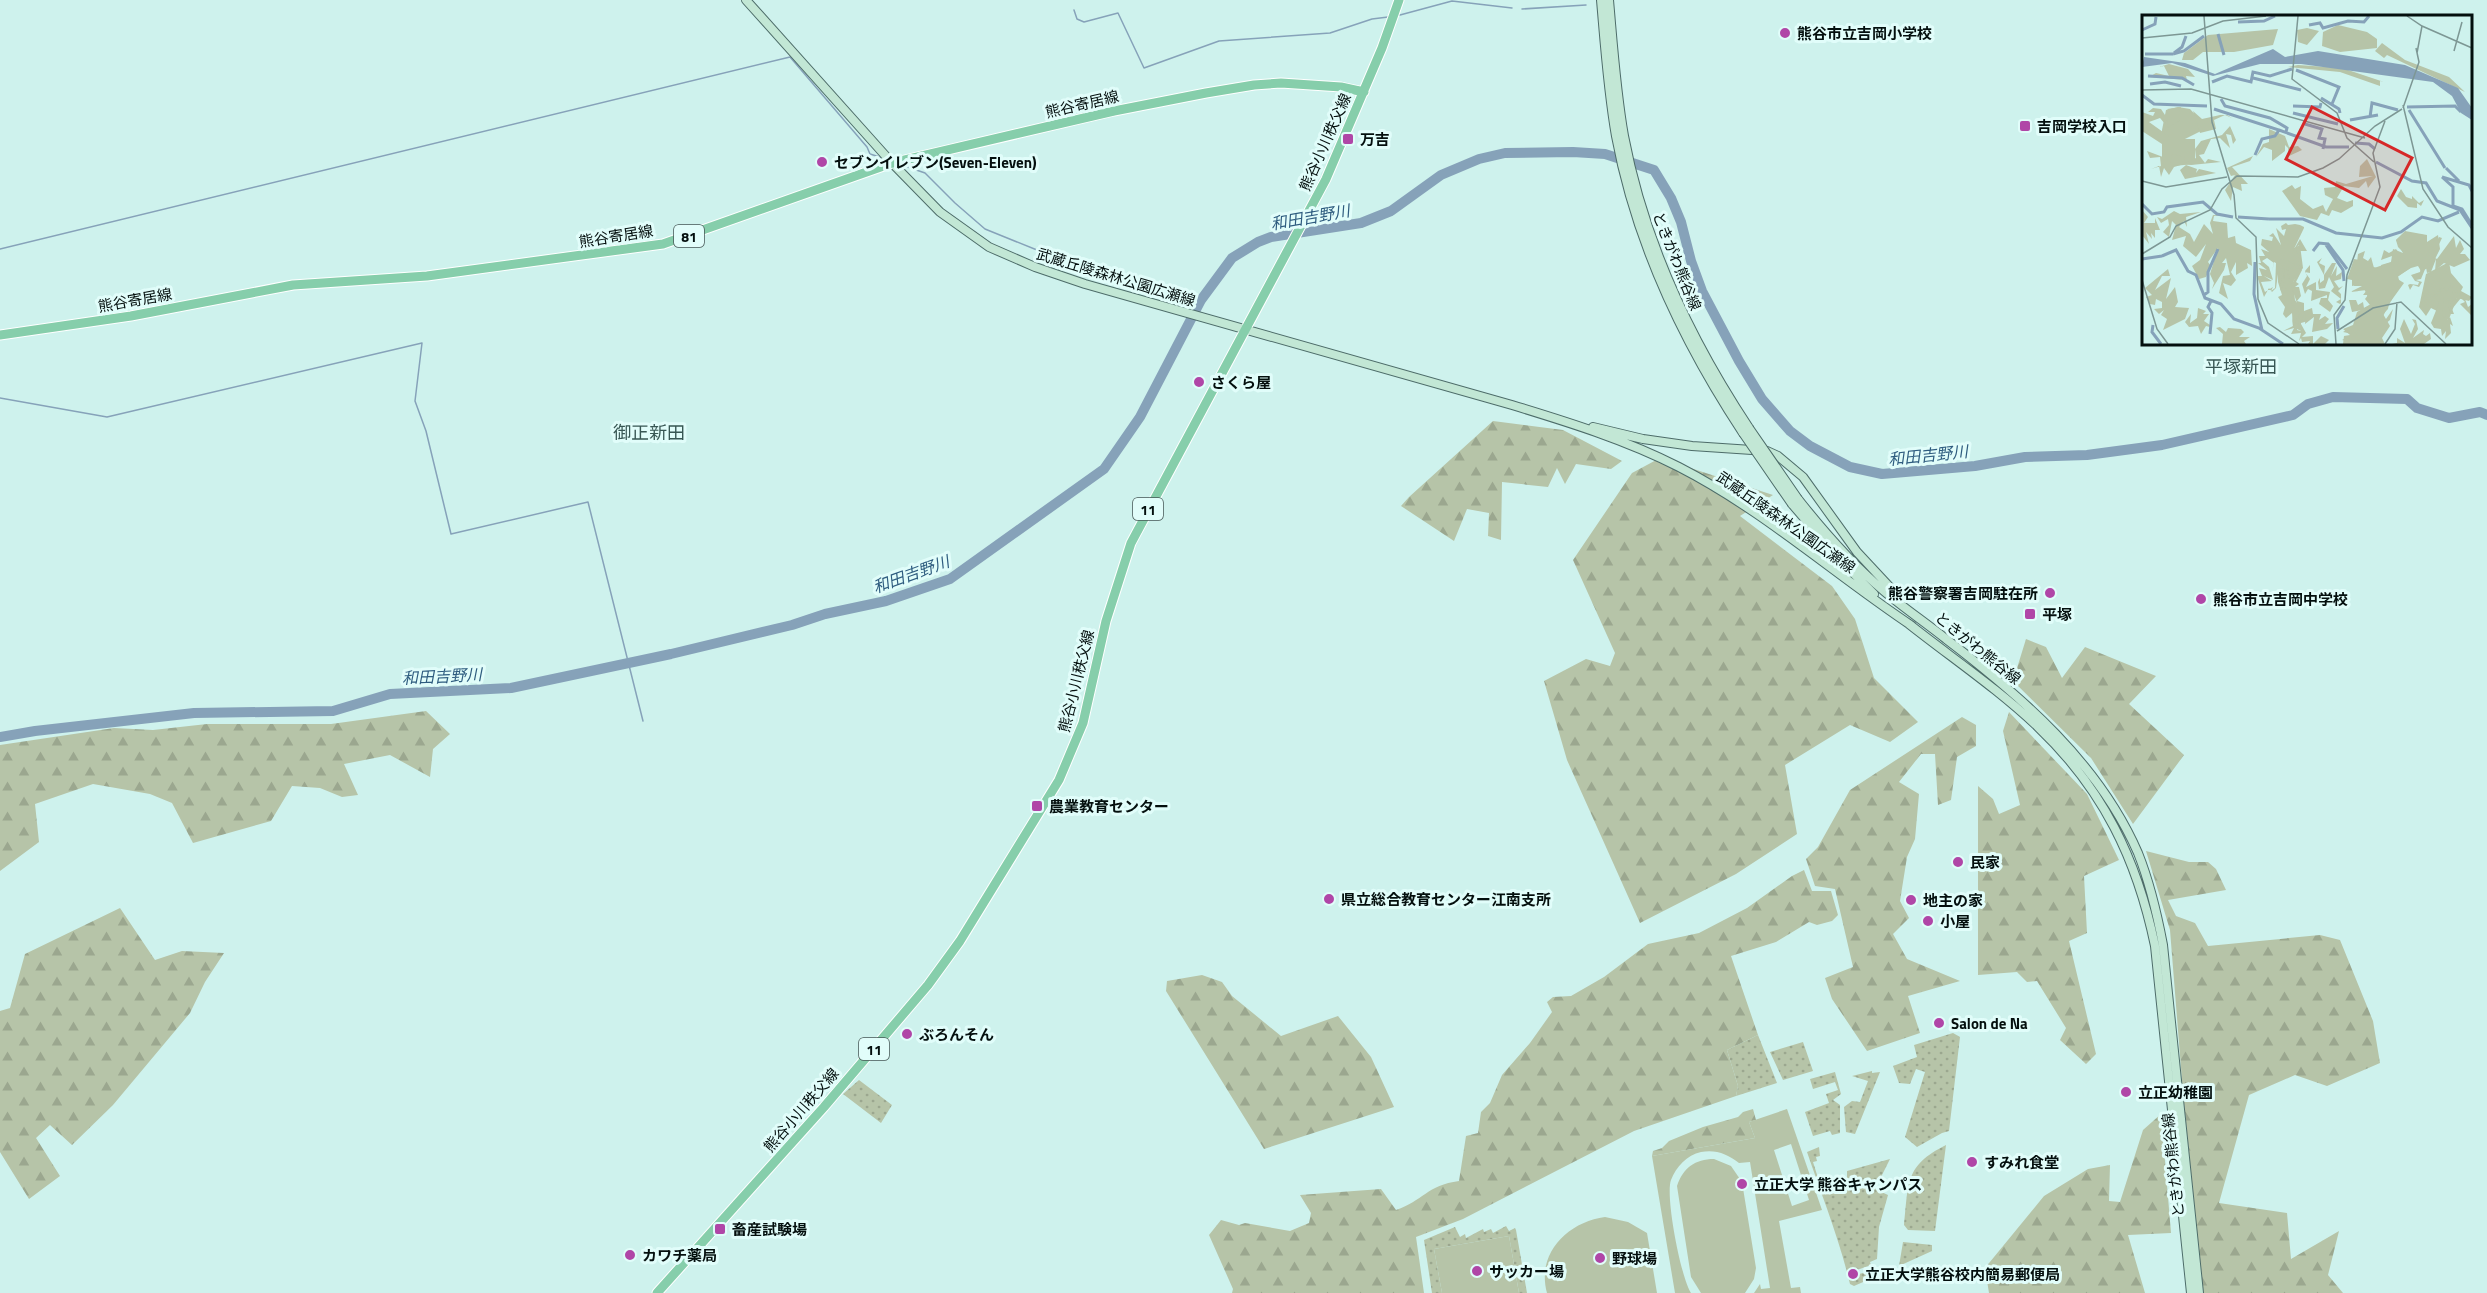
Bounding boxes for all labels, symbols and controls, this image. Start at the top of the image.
inset map [2142,15,2472,345]
place label: 熊谷市立吉岡小学校 [1797,22,1932,45]
marker: 熊谷市立吉岡小学校 [1778,26,1792,40]
street label: 熊谷寄居線 [1043,84,1121,124]
street label: 熊谷小川秩父線 [1293,89,1357,195]
place label: 吉岡学校入口 [2037,115,2127,138]
marker: 吉岡学校入口 [2018,119,2032,133]
place label: 万吉 [1360,128,1390,151]
marker: 万吉 [1341,132,1355,146]
place label: セブンイレブン(Seven-Eleven) [834,151,1037,174]
marker: セブンイレブン(Seven-Eleven) [815,155,829,169]
water label: 和田吉野川 [1269,198,1353,236]
street label: ときがわ熊谷線 [1647,208,1707,314]
street label: 熊谷寄居線 [577,219,655,253]
road number: 81 [674,225,704,247]
street label: 武蔵丘陵森林公園広瀬線 [1034,242,1198,312]
street label: 熊谷寄居線 [96,282,174,318]
district label: 平塚新田 [2205,353,2277,380]
place label: さくら屋 [1211,371,1271,394]
marker: さくら屋 [1192,375,1206,389]
district label: 御正新田 [613,419,685,446]
water label: 和田吉野川 [1887,439,1971,471]
street label: 武蔵丘陵森林公園広瀬線 [1712,465,1860,579]
road number: 11 [1133,498,1163,520]
water label: 和田吉野川 [869,548,955,599]
place label: 熊谷警察署吉岡駐在所 [1888,582,2038,605]
marker: 熊谷警察署吉岡駐在所 [2043,586,2057,600]
place label: 熊谷市立吉岡中学校 [2213,588,2348,611]
marker: 熊谷市立吉岡中学校 [2194,592,2208,606]
place label: 平塚 [2042,603,2072,626]
street label: ときがわ熊谷線 [1930,606,2026,690]
marker: 平塚 [2023,607,2037,621]
street label: 熊谷小川秩父線 [1052,627,1100,735]
water label: 和田吉野川 [401,662,485,690]
place label: 農業教育センター [1049,795,1169,818]
marker: 農業教育センター [1030,799,1044,813]
place label: 民家 [1970,851,2000,874]
marker: 民家 [1951,855,1965,869]
place label: 県立総合教育センター江南支所 [1341,888,1551,911]
place label: 地主の家 [1923,889,1983,912]
marker: 県立総合教育センター江南支所 [1322,892,1336,906]
marker: 地主の家 [1904,893,1918,907]
place label: 小屋 [1940,910,1970,933]
marker: 小屋 [1921,914,1935,928]
place label: Salon de Na [1951,1012,2028,1035]
marker: Salon de Na [1932,1016,1946,1030]
place label: ぶろんそん [919,1023,994,1046]
marker: ぶろんそん [900,1027,914,1041]
road number: 11 [859,1038,889,1060]
street label: 熊谷小川秩父線 [758,1063,844,1157]
place label: 立正幼稚園 [2138,1081,2213,1104]
marker: 立正幼稚園 [2119,1085,2133,1099]
street label: ときがわ熊谷線 [2156,1112,2190,1218]
place label: すみれ食堂 [1984,1151,2059,1174]
marker: すみれ食堂 [1965,1155,1979,1169]
place label: 立正大学 熊谷キャンパス [1754,1173,1922,1196]
marker: 立正大学 熊谷キャンパス [1735,1177,1749,1191]
place label: 畜産試験場 [732,1218,807,1241]
marker: 畜産試験場 [713,1222,727,1236]
place label: カワチ薬局 [642,1244,717,1267]
place label: 野球場 [1612,1247,1657,1270]
marker: カワチ薬局 [623,1248,637,1262]
marker: 野球場 [1593,1251,1607,1265]
place label: サッカー場 [1489,1260,1564,1283]
place label: 立正大学熊谷校内簡易郵便局 [1865,1263,2060,1286]
marker: サッカー場 [1470,1264,1484,1278]
marker: 立正大学熊谷校内簡易郵便局 [1846,1267,1860,1281]

